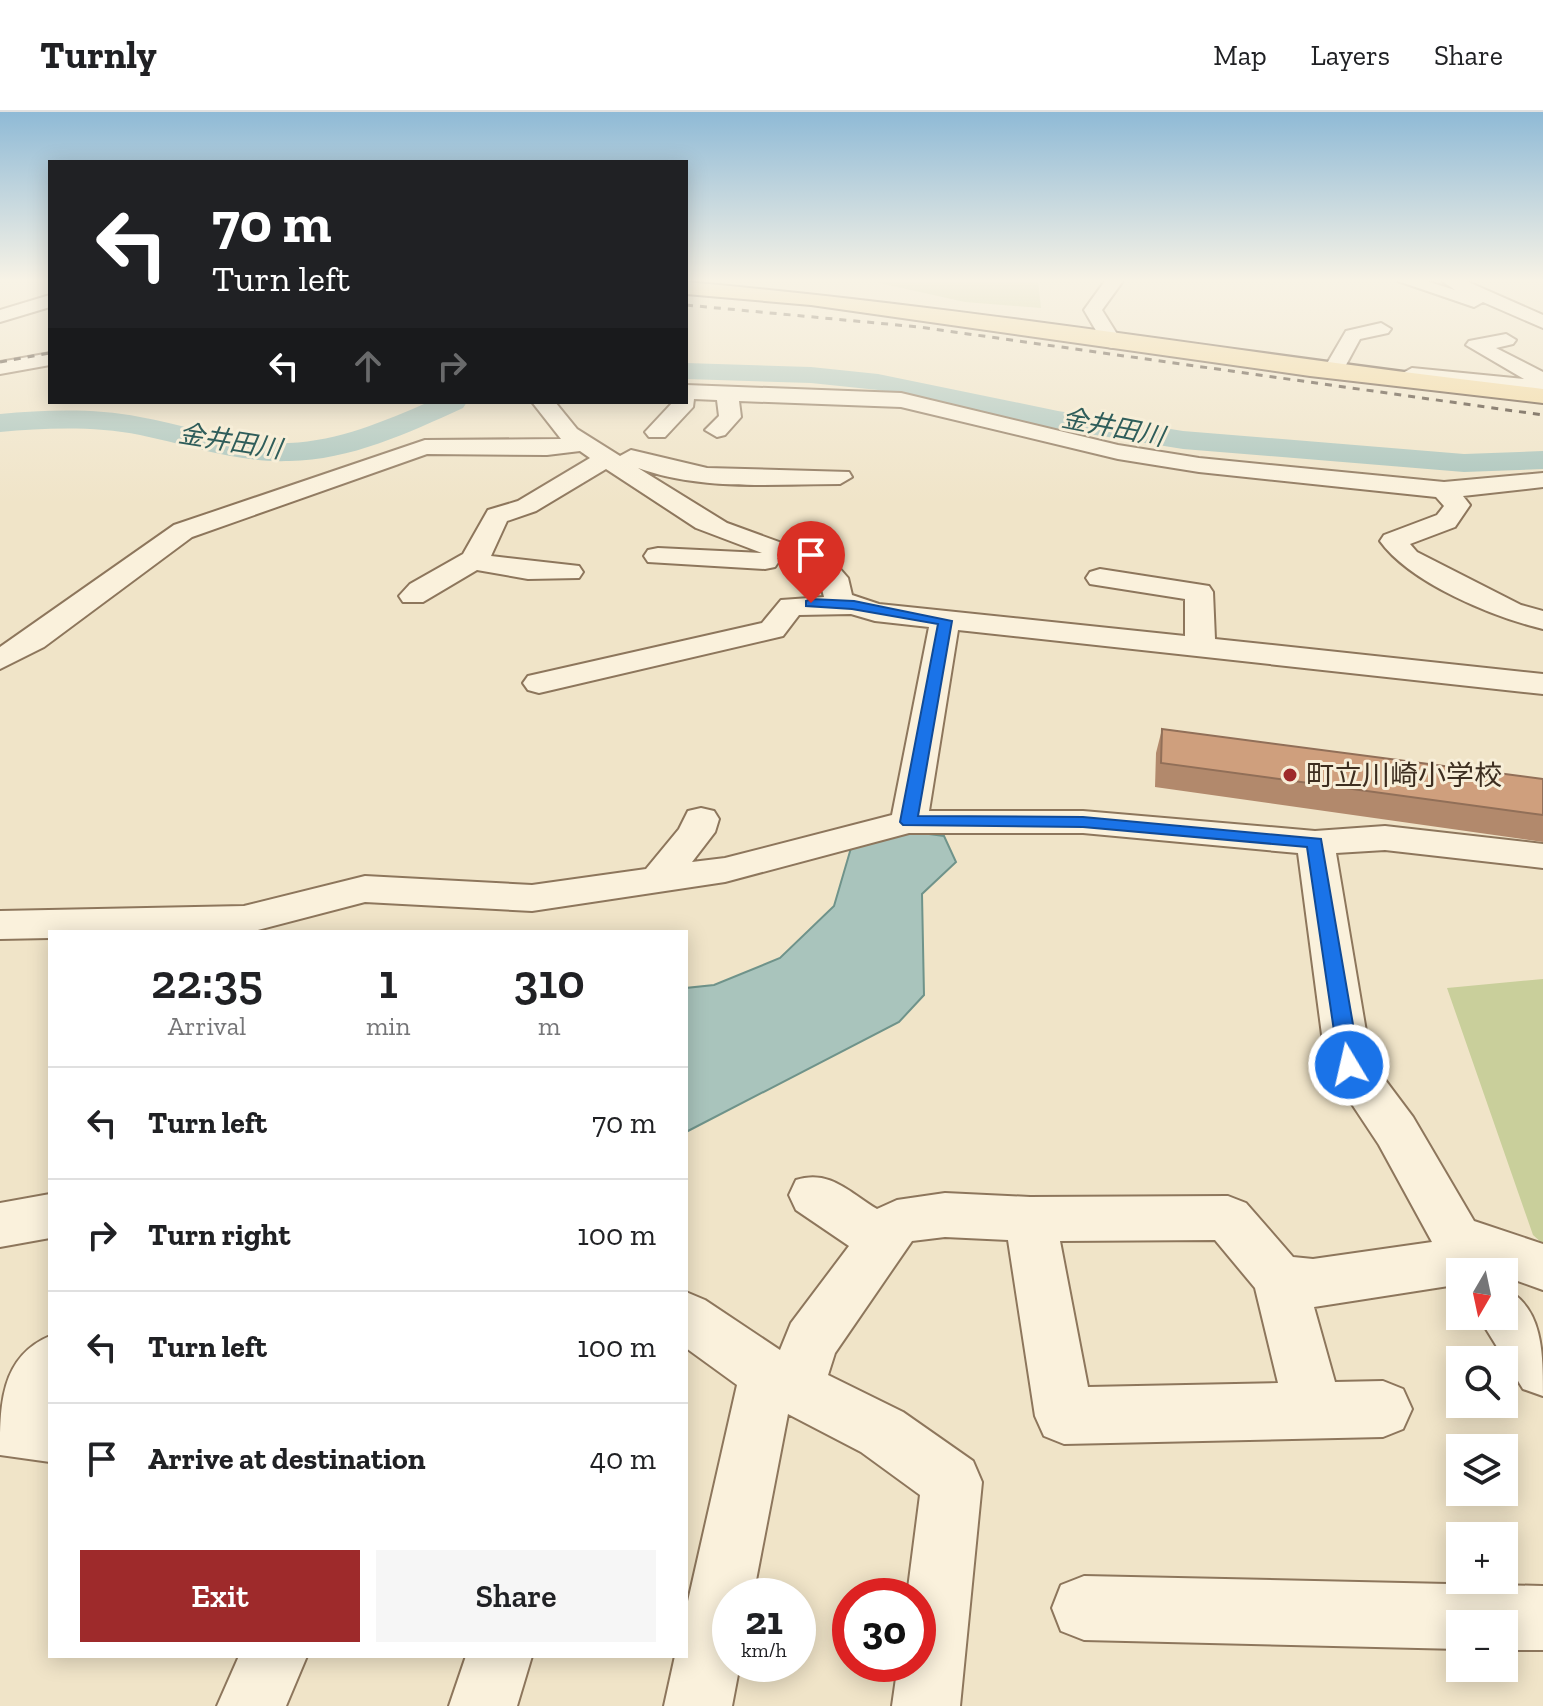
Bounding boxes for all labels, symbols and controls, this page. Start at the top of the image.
text: Turnly [40,32,157,78]
text: Map [1213,39,1267,72]
text: Layers [1311,39,1390,72]
text: Share [1434,39,1503,72]
text: 70 m [212,189,332,256]
icon: left [80,192,184,296]
text: Turn left [212,257,350,300]
icon: left [262,344,306,388]
icon: ahead [346,344,390,388]
icon: right [430,344,474,388]
water label: 金井田川 [1059,401,1170,453]
water label: 金井田川 [176,417,287,465]
pin [777,521,845,603]
icon: arrive [789,533,833,577]
place label: 町立川崎小学校 [1306,759,1502,792]
marker: 町立川崎小学校 [1281,766,1299,784]
text: 22:35 [151,953,263,1010]
text: 1 [379,953,398,1010]
text: 310 [514,953,585,1010]
text: Arrival [168,1010,246,1042]
text: min [366,1010,411,1042]
text: m [538,1010,560,1042]
position arrow [1307,1023,1391,1107]
icon: left [80,1101,124,1145]
text: Turn left [148,1105,267,1141]
text: 70 m [592,1105,656,1141]
icon: right [80,1213,124,1257]
text: Turn right [148,1217,290,1253]
text: 100 m [577,1217,656,1253]
north arrow [1446,1258,1518,1330]
map controls [1446,1258,1518,1682]
icon: left [80,1325,124,1369]
text: Turn left [148,1329,267,1365]
text: 100 m [577,1329,656,1365]
button: search [1446,1346,1518,1418]
button: layers [1446,1434,1518,1506]
icon: arrive [80,1437,124,1481]
text: Arrive at destination [148,1441,425,1477]
text: 40 m [590,1441,656,1477]
button: + [1446,1522,1518,1594]
button: Exit [80,1550,360,1642]
button: Share [376,1550,656,1642]
speed limit sign: 30 [832,1578,936,1682]
text: 21 [745,1596,783,1644]
button: − [1446,1610,1518,1682]
text: km/h [741,1638,787,1662]

